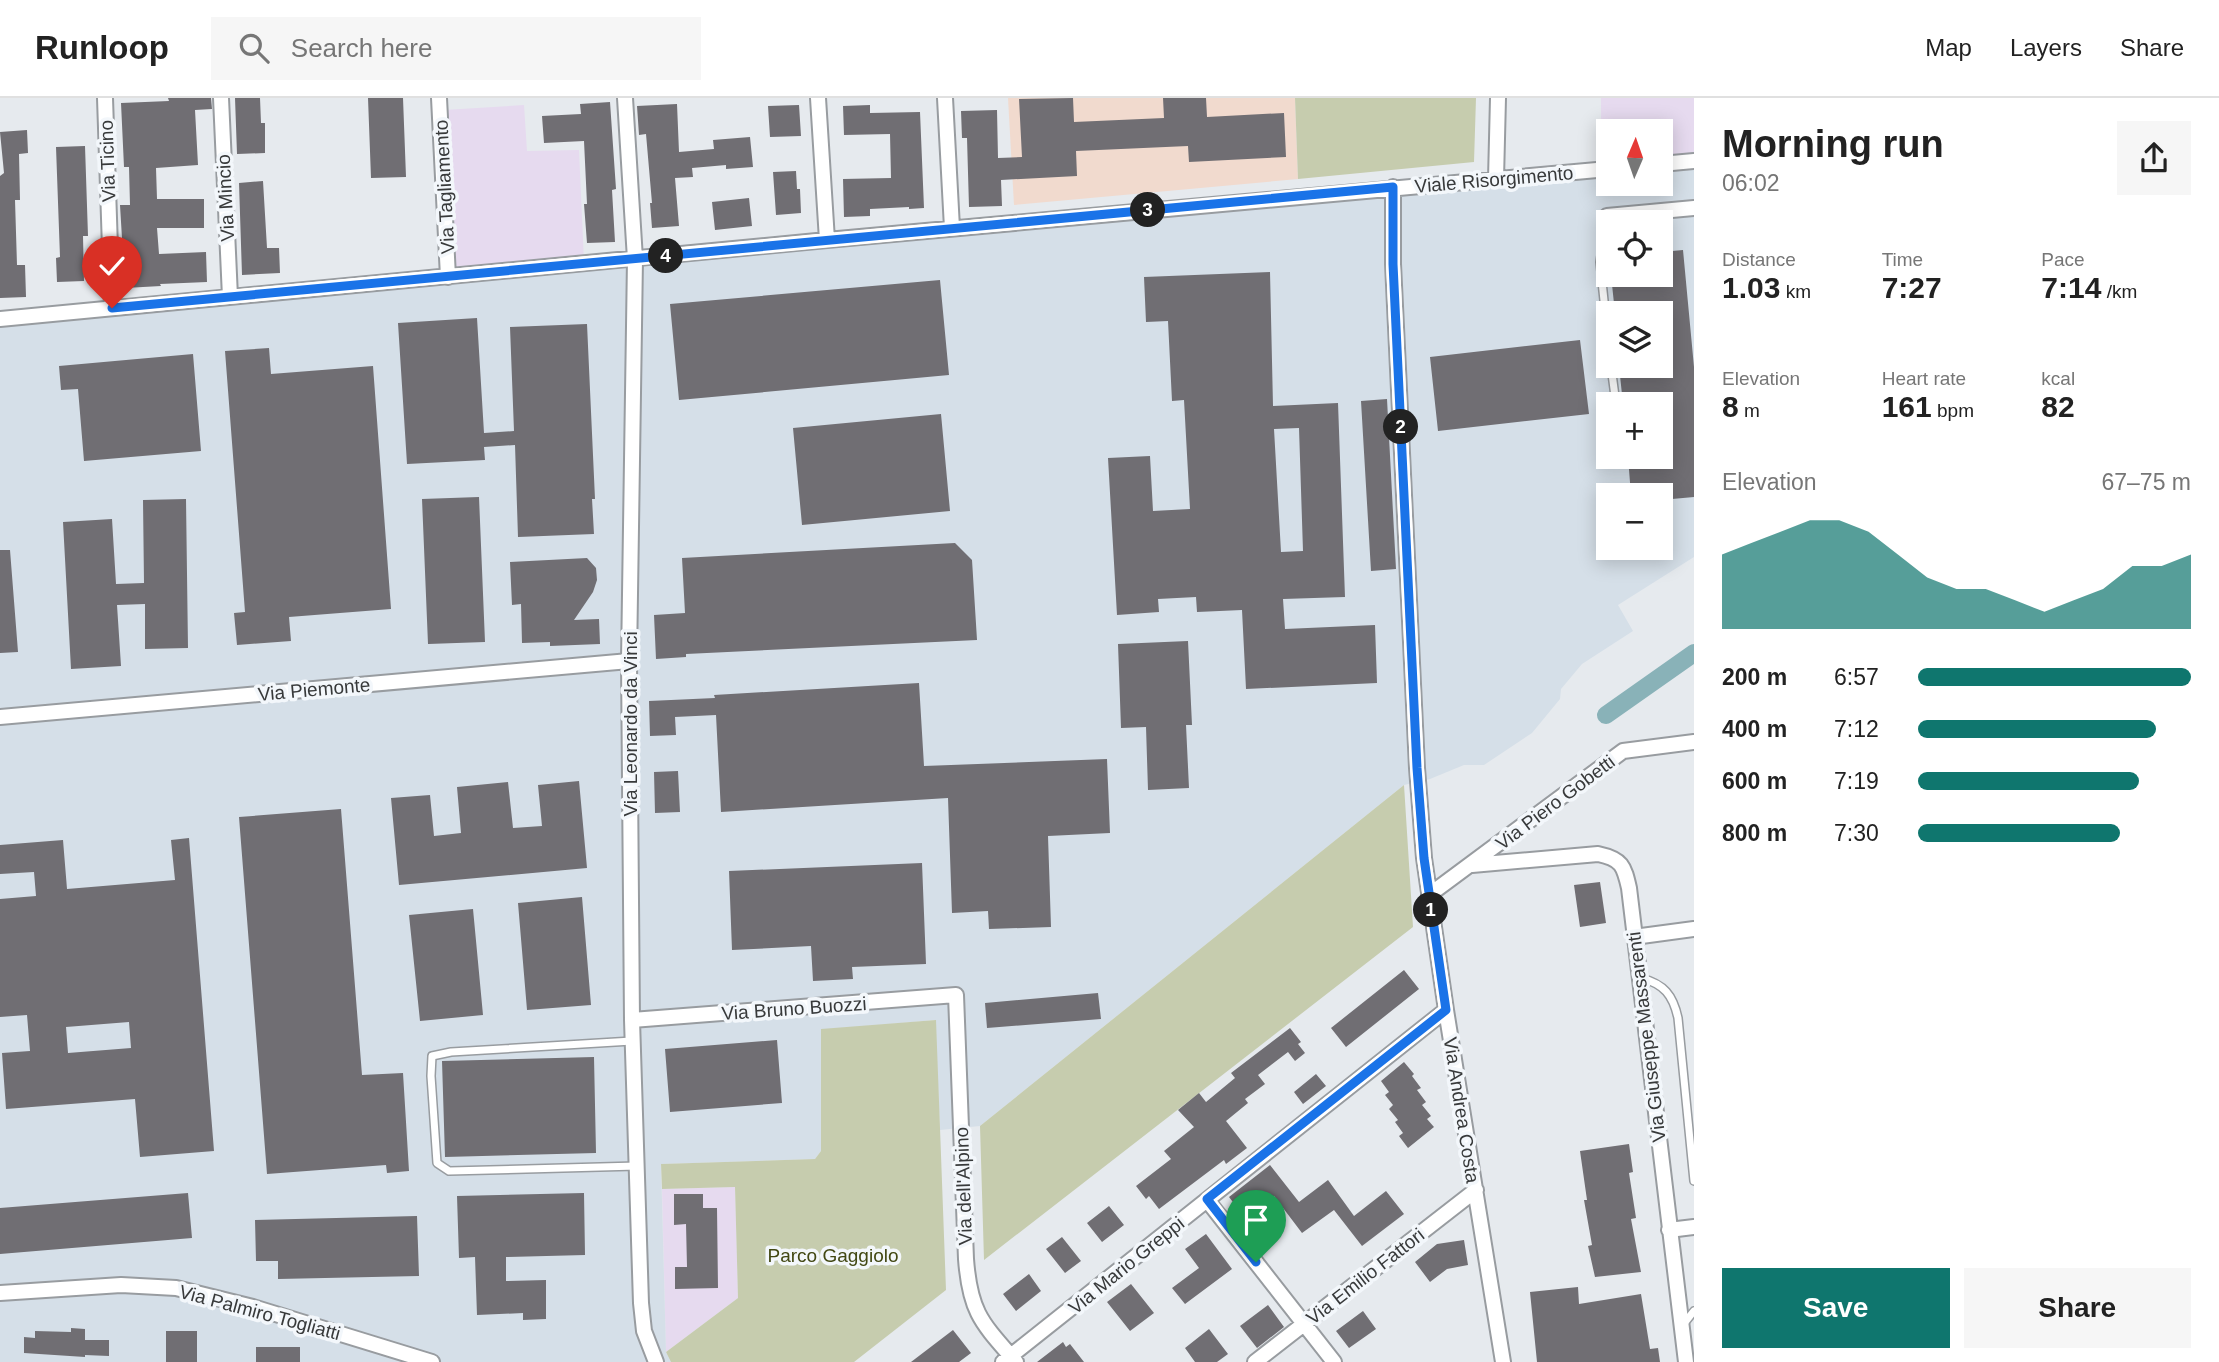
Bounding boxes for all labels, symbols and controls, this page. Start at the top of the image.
search box [211,17,701,80]
text: Runloop [35,29,169,66]
icon: search [235,29,273,67]
text: Search here [291,33,432,63]
text: Map [1925,34,1972,61]
text: Layers [2010,34,2082,61]
text: Share [2120,34,2184,61]
street label: Via Tagliamento [430,119,459,255]
north arrow [1596,119,1673,196]
map controls [1596,119,1673,560]
street label: Via Ticino [96,120,119,202]
button: share [2117,121,2191,195]
text: Morning run [1722,123,1944,165]
street label: Via Mincio [213,154,238,242]
street label: Viale Risorgimento [1414,162,1574,197]
text: 06:02 [1722,170,1780,196]
pin: 3 [1130,192,1166,228]
text: 3 [1142,199,1153,220]
button: locate [1596,210,1673,287]
pin [82,236,142,308]
pin: 4 [648,238,684,274]
text: 4 [660,245,671,266]
icon: check [93,247,131,285]
text: Distance [1722,249,1796,270]
text: Time [1882,249,1923,270]
text: Pace [2041,249,2085,270]
text: 1.03 [1722,271,1780,304]
text: 7:27 [1882,271,1942,304]
text: 7:14 [2041,271,2101,304]
text: km [1780,281,1811,302]
text: /km [2101,281,2137,302]
button: layers [1596,301,1673,378]
text: Elevation [1722,368,1800,389]
text: Heart rate [1882,368,1966,389]
text: kcal [2041,368,2075,389]
text: 8 [1722,390,1739,423]
text: 161 [1882,390,1932,423]
text: 82 [2041,390,2075,423]
button: + [1596,392,1673,469]
text: m [1739,400,1760,421]
text: bpm [1932,400,1974,421]
pin: 2 [1384,410,1418,444]
text: 2 [1395,416,1406,437]
text: Elevation [1722,469,1817,495]
text: 67–75 m [2101,469,2191,495]
button: − [1596,483,1673,560]
street label: Via Leonardo da Vinci [620,631,641,817]
text: 200 m [1722,664,1787,690]
text: 6:57 [1834,664,1879,690]
street label: Via Piemonte [257,674,371,705]
text: 400 m [1722,716,1787,742]
text: 7:12 [1834,716,1879,742]
street label: Via Piero Gobetti [1492,751,1619,854]
text: 600 m [1722,768,1787,794]
text: 7:19 [1834,768,1879,794]
text: 800 m [1722,820,1787,846]
text: 7:30 [1834,820,1879,846]
pin: 1 [1414,892,1448,928]
text: 1 [1425,899,1436,920]
street label: Via Giuseppe Massarenti [1623,930,1670,1143]
street label: Via Bruno Buozzi [721,993,867,1024]
street label: Via Andrea Costa [1440,1036,1483,1185]
street label: Via dell'Alpino [951,1126,976,1246]
pin [1226,1190,1286,1262]
icon: arrive [1237,1201,1275,1239]
street label: Via Mario Greppi [1064,1212,1188,1318]
street label: Via Emilio Fattori [1302,1224,1428,1329]
park label: Parco Gaggiolo [768,1245,898,1266]
button: Save [1722,1268,1950,1348]
button: Share [1964,1268,2191,1348]
street label: Via Palmiro Togliatti [177,1281,343,1344]

